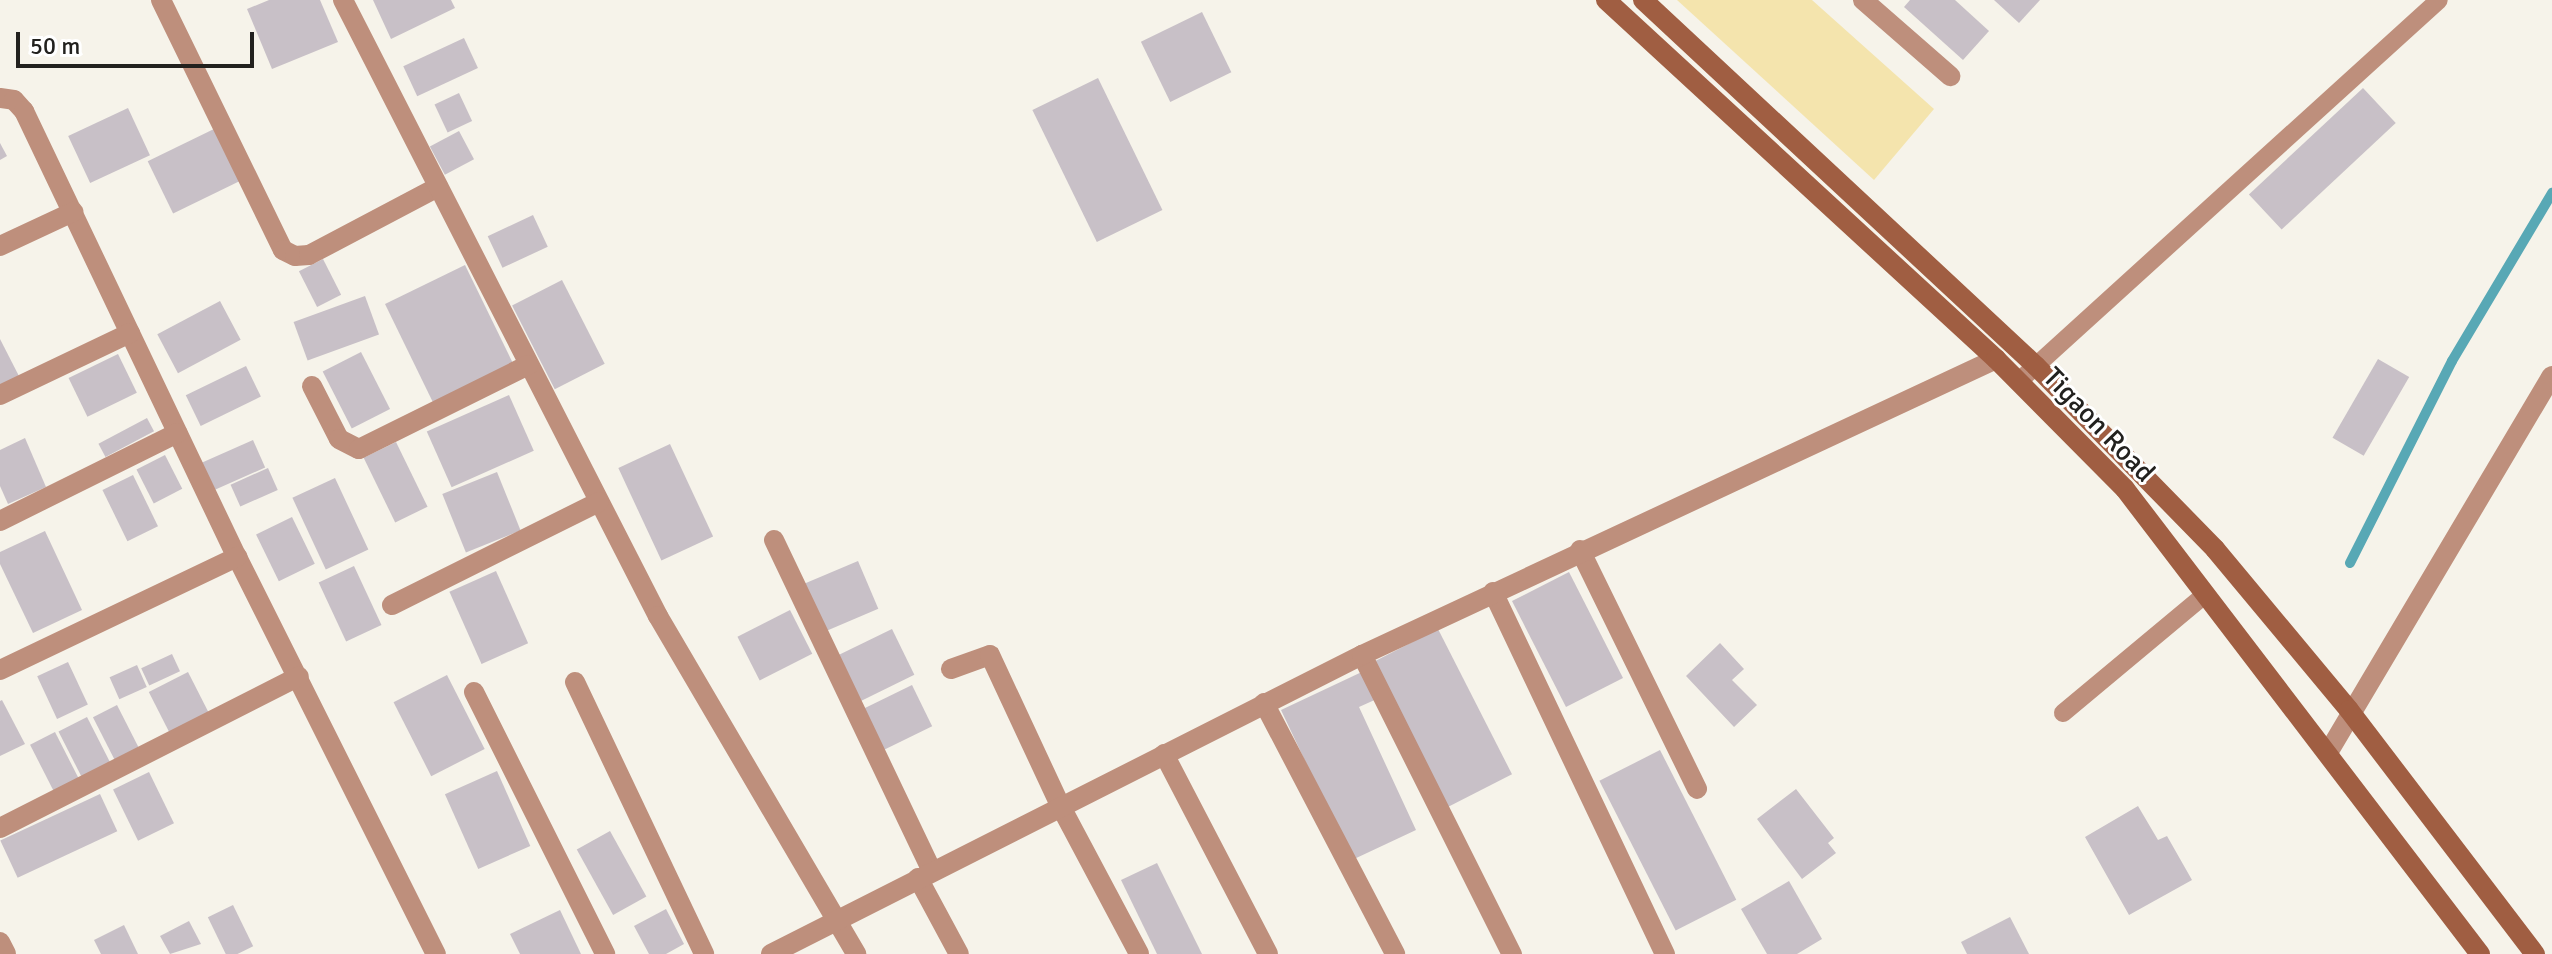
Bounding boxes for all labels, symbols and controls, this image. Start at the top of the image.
scale bar [20,16,258,66]
text: 50 m [30,31,80,61]
street label: Tigaon Road [2036,361,2162,489]

